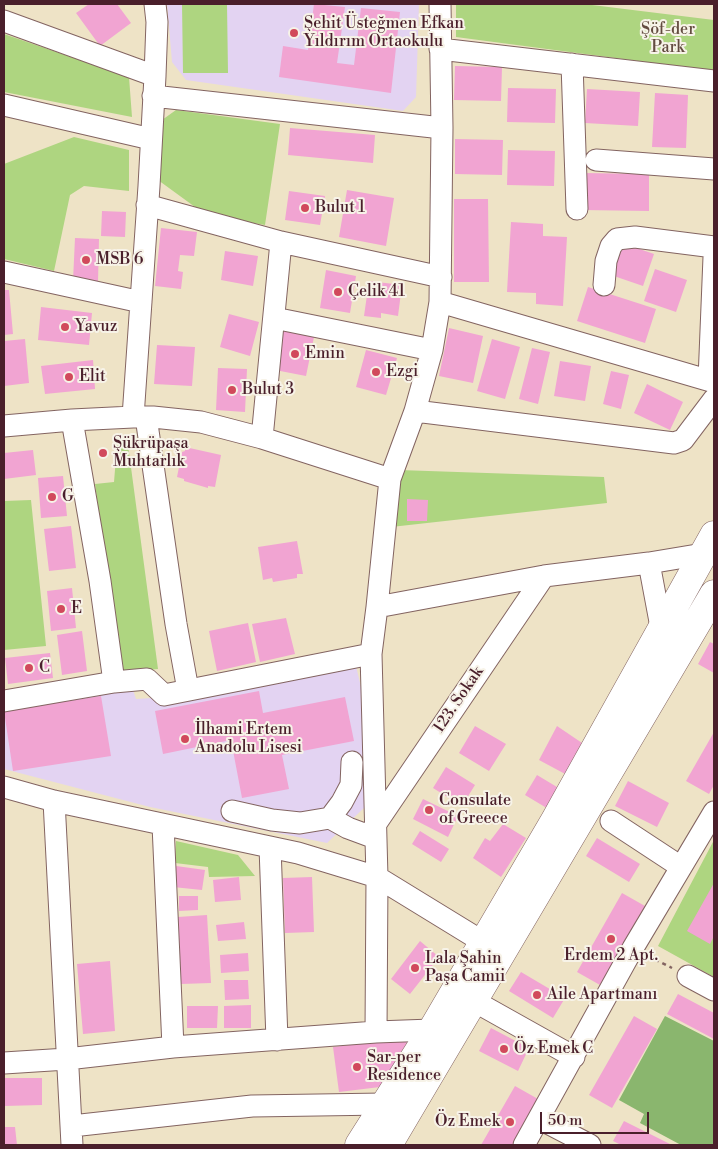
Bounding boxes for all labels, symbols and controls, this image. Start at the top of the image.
place label: Şehit Üsteğmen Efkan Yıldırım Ortaokulu [304,14,464,52]
park label: Şöf-der Park [641,20,695,58]
marker: Şehit Üsteğmen Efkan Yıldırım Ortaokulu [288,27,300,39]
place label: Bulut 1 [315,198,365,218]
marker: Bulut 1 [299,202,311,214]
place label: MSB 6 [96,250,144,270]
marker: MSB 6 [80,254,92,266]
place label: Çelik 41 [348,282,405,302]
marker: Çelik 41 [332,286,344,298]
place label: Yavuz [75,317,117,337]
marker: Yavuz [59,321,71,333]
place label: Emin [305,344,345,364]
marker: Emin [289,348,301,360]
place label: Ezgi [386,362,418,382]
marker: Ezgi [370,366,382,378]
place label: Elit [79,367,106,387]
marker: Elit [63,371,75,383]
place label: Bulut 3 [242,380,294,400]
marker: Bulut 3 [226,384,238,396]
place label: Şükrüpaşa Muhtarlık [113,434,189,472]
marker: Şükrüpaşa Muhtarlık [97,447,109,459]
place label: G [62,487,74,507]
marker: G [46,491,58,503]
place label: E [71,599,82,619]
marker: E [55,603,67,615]
place label: C [39,658,50,678]
marker: C [23,662,35,674]
street label: 123. Sokak [430,663,488,737]
place label: İlhami Ertem Anadolu Lisesi [195,720,302,758]
marker: İlhami Ertem Anadolu Lisesi [179,733,191,745]
place label: Consulate of Greece [439,791,511,829]
marker: Consulate of Greece [423,804,435,816]
marker: Erdem 2 Apt. [605,933,617,945]
place label: Erdem 2 Apt. [564,946,658,966]
place label: Lala Şahin Paşa Camii [425,949,505,987]
marker: Lala Şahin Paşa Camii [409,962,421,974]
place label: Aile Apartmanı [547,985,658,1005]
marker: Aile Apartmanı [531,989,543,1001]
place label: Öz Emek C [514,1039,593,1059]
marker: Öz Emek C [498,1043,510,1055]
place label: Sar-per Residence [367,1048,441,1086]
marker: Sar-per Residence [351,1061,363,1073]
scale bar [543,1102,652,1134]
text: 50 m [548,1111,582,1130]
place label: Öz Emek [435,1112,500,1132]
marker: Öz Emek [504,1116,516,1128]

